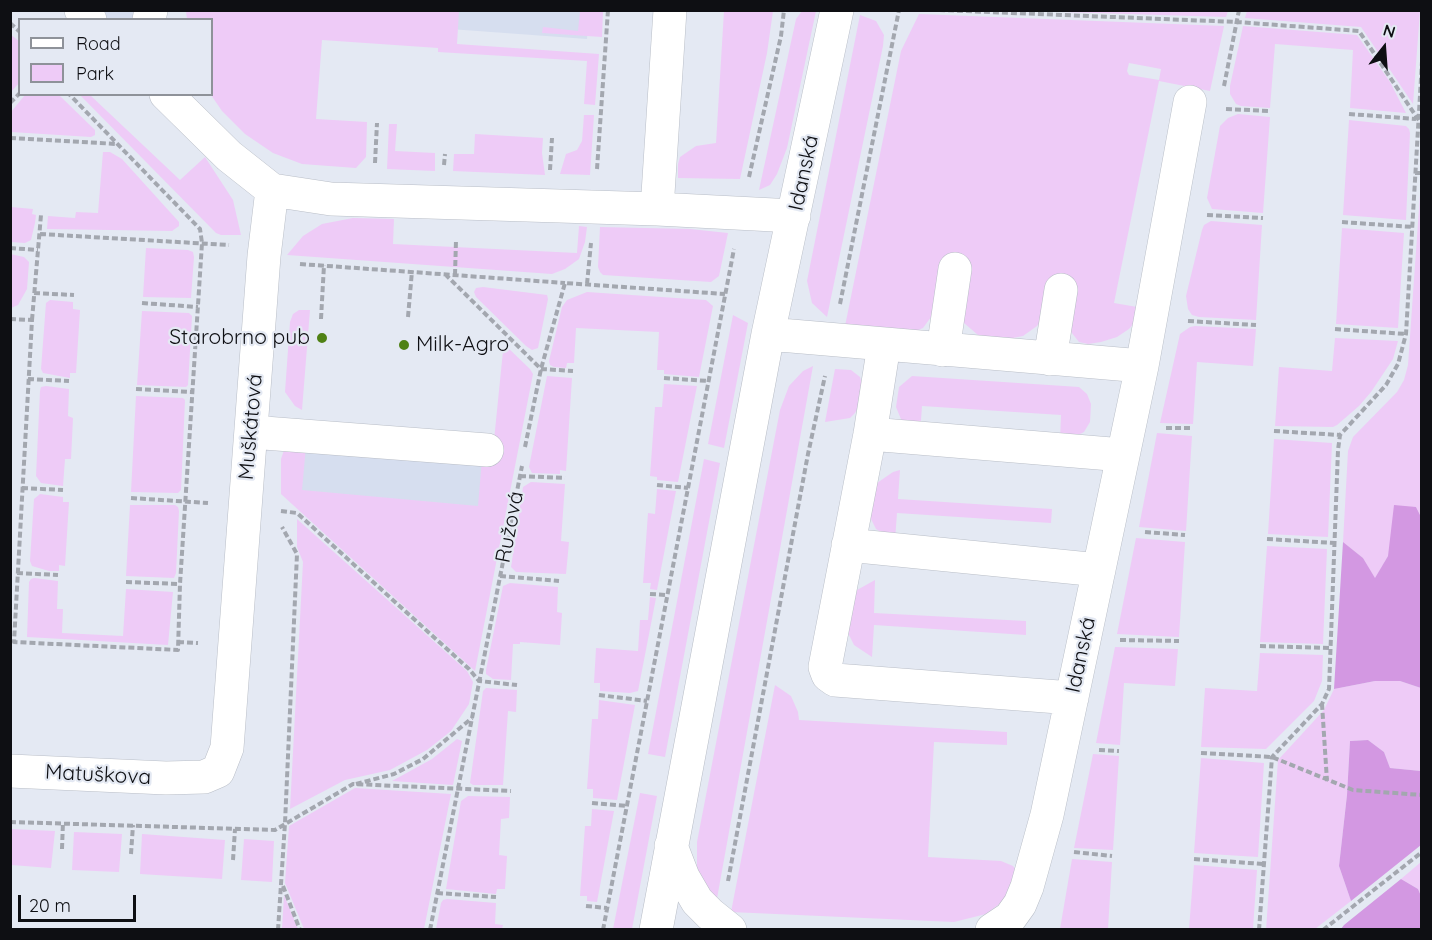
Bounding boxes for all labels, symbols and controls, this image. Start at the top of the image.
legend [18,18,213,96]
north arrow [1354,18,1414,78]
text: N [1381,20,1398,42]
text: Road [76,32,121,55]
text: Park [76,62,114,85]
street label: Idanská [784,133,824,213]
place label: Starobrno pub [169,325,310,351]
marker: Starobrno pub [315,331,329,345]
place label: Milk-Agro [416,332,509,358]
marker: Milk-Agro [397,338,411,352]
street label: Muškátová [234,373,268,481]
street label: Ružová [491,489,529,565]
street label: Idanská [1061,615,1101,695]
street label: Matuškova [44,760,152,790]
scale bar [21,883,140,921]
text: 20 m [29,894,71,917]

